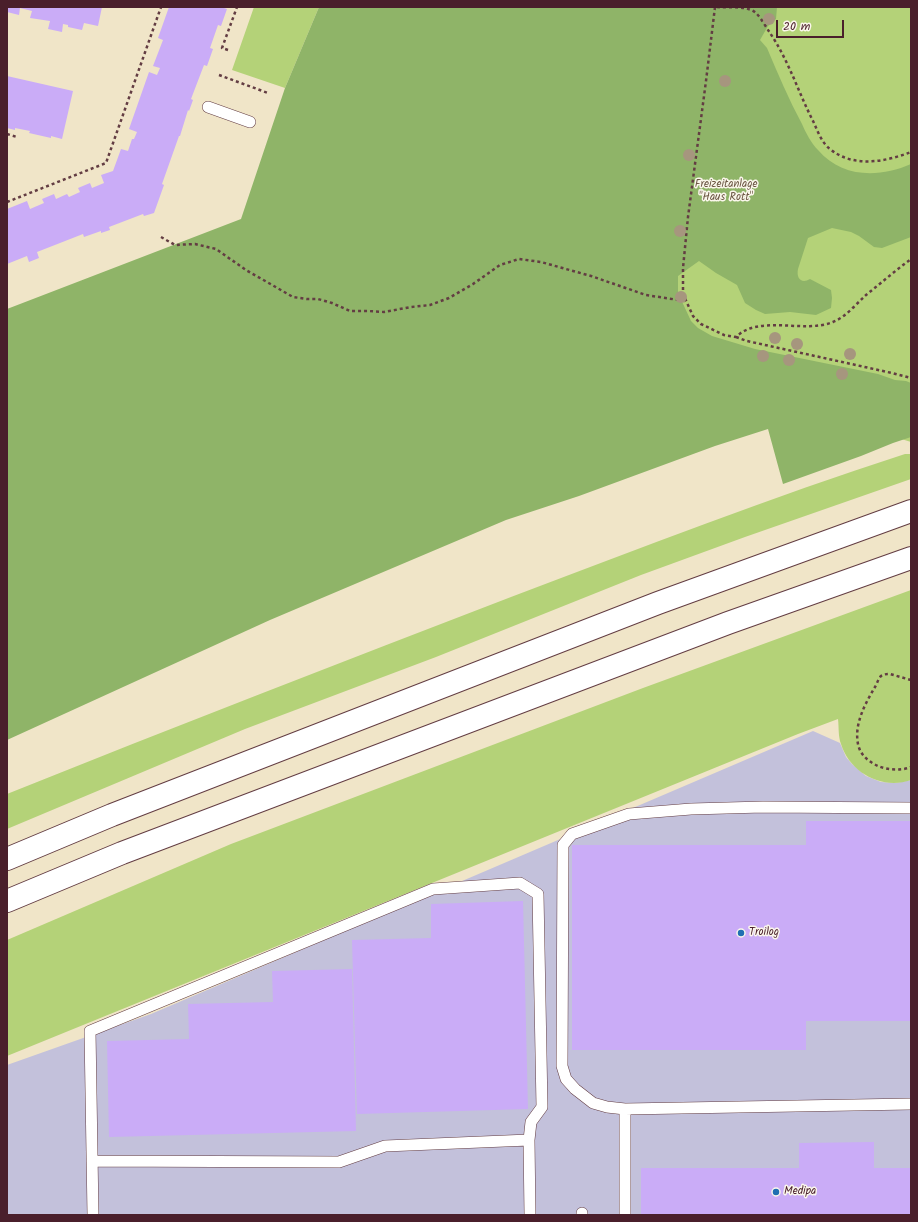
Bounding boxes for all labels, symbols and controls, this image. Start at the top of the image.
scale bar [778,12,846,38]
text: 20 m [783,17,810,36]
park label: Freizeitanlage "Haus Rott" [695,178,757,204]
place label: Troilog [749,926,779,940]
marker: Troilog [736,928,746,938]
place label: Medipa [784,1185,816,1199]
marker: Medipa [771,1187,781,1197]

